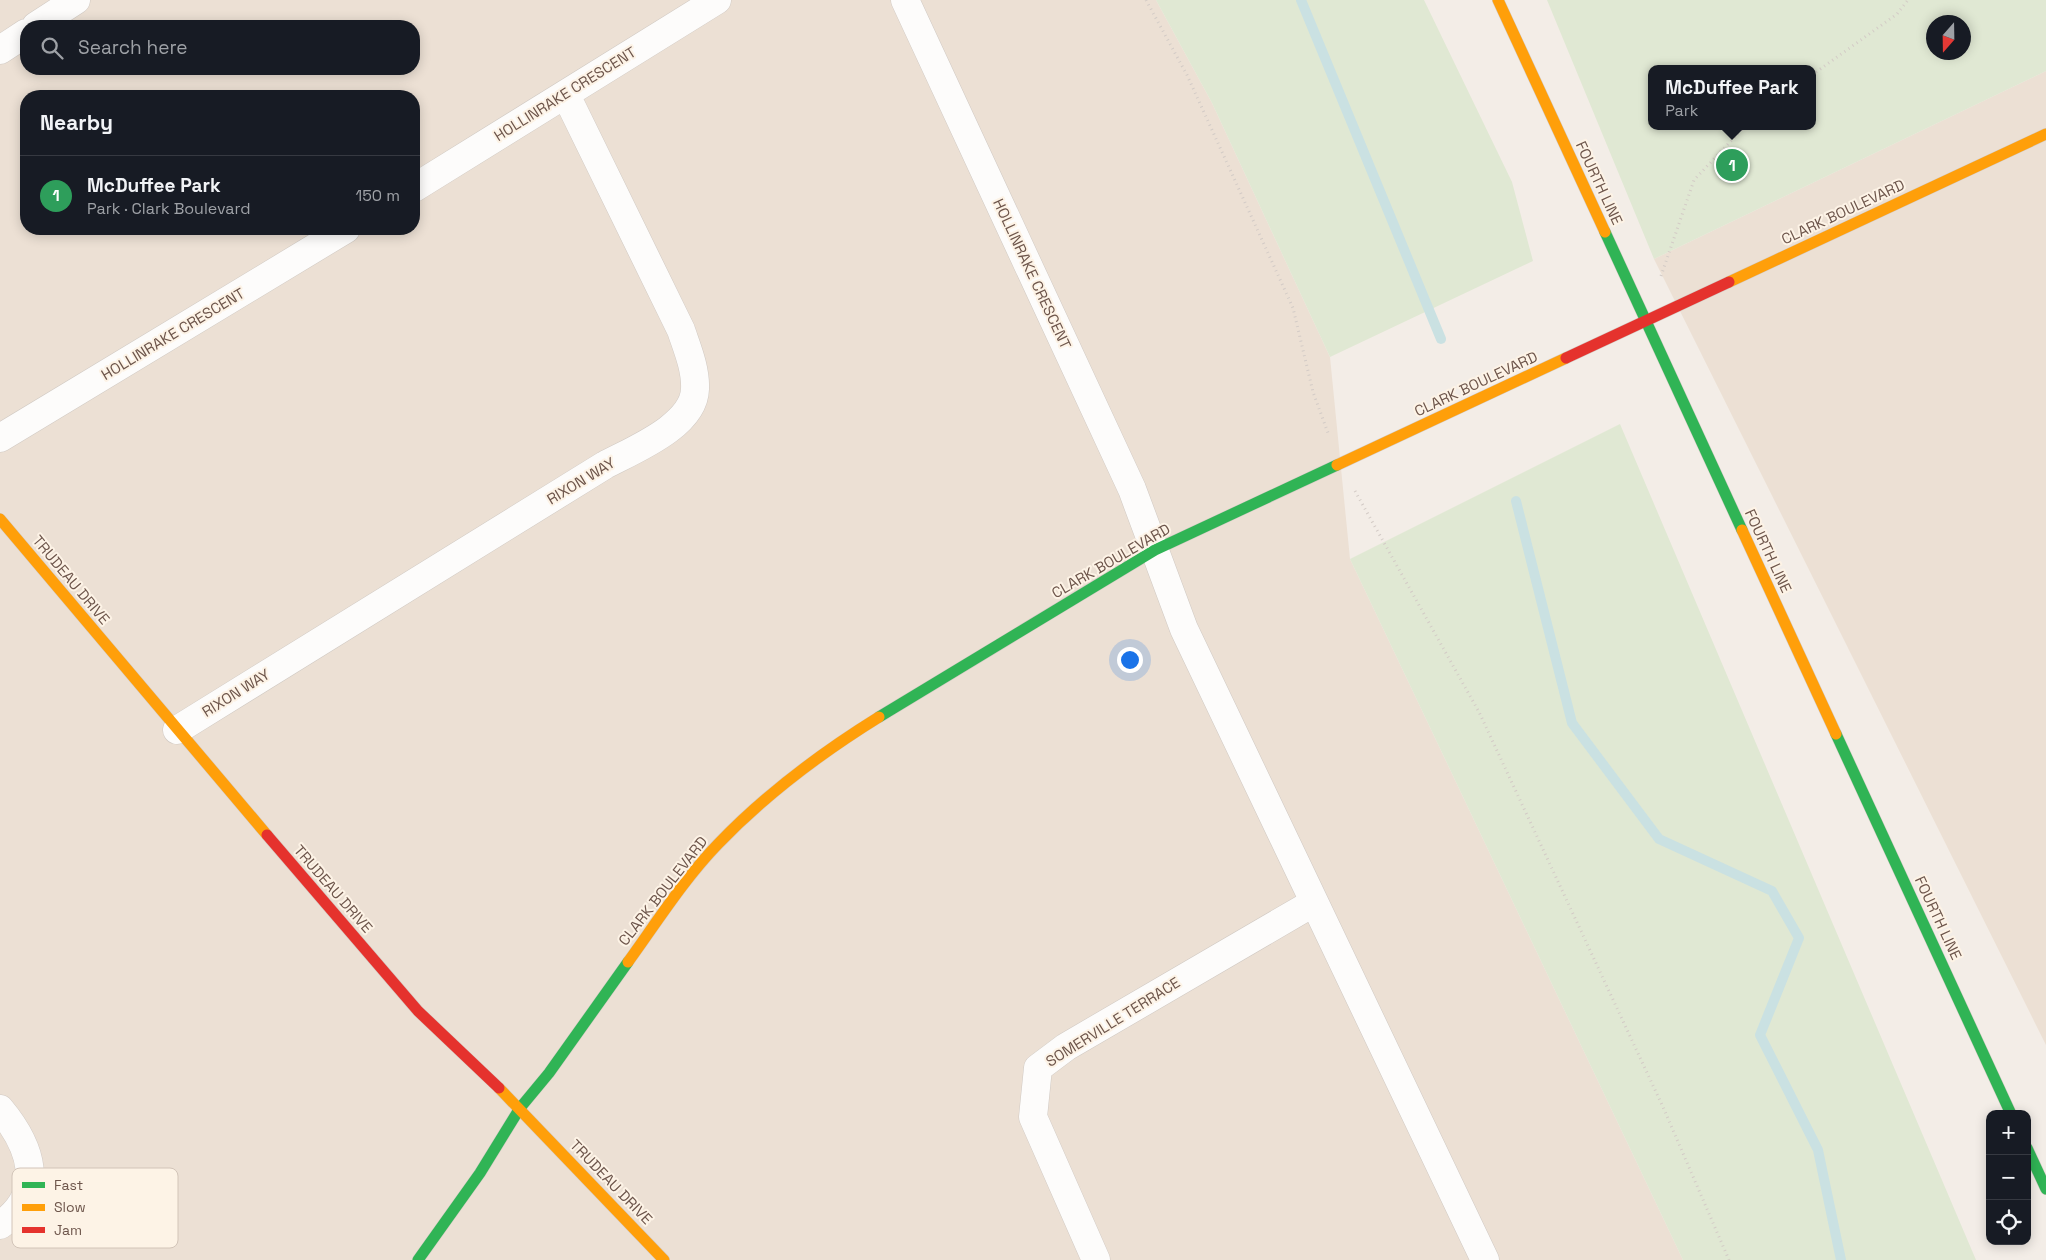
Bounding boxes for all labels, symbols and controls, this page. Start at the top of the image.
north arrow [1926,15,1971,60]
search box [20,20,420,75]
icon: search [38,34,66,62]
text: Search here [78,35,188,60]
street label: HOLLINRAKE CRESCENT [490,42,639,145]
popup [1648,65,1816,130]
text: McDuffee Park [1665,75,1799,100]
text: Park [1665,100,1698,121]
text: Nearby [40,109,113,136]
street label: FOURTH LINE [1572,138,1627,228]
pin: 1 [1716,146,1748,184]
text: McDuffee Park [87,173,221,198]
street label: CLARK BOULEVARD [1778,175,1907,248]
text: 1 [52,185,60,206]
text: 150 m [356,185,400,206]
street label: HOLLINRAKE CRESCENT [989,196,1076,352]
text: Park · Clark Boulevard [87,198,251,219]
street label: HOLLINRAKE CRESCENT [98,283,248,384]
street label: CLARK BOULEVARD [1411,347,1540,420]
street label: RIXON WAY [543,453,618,508]
street label: FOURTH LINE [1741,506,1796,596]
street label: CLARK BOULEVARD [1048,519,1173,602]
street label: TRUDEAU DRIVE [29,531,114,628]
your location [1117,647,1143,673]
street label: RIXON WAY [198,664,273,721]
street label: CLARK BOULEVARD [614,832,711,949]
street label: TRUDEAU DRIVE [290,841,377,937]
street label: FOURTH LINE [1911,873,1966,963]
street label: SOMERVILLE TERRACE [1042,973,1183,1071]
map controls [1986,1110,2031,1245]
button: + [1986,1110,2031,1155]
street label: TRUDEAU DRIVE [566,1135,657,1228]
button: − [1986,1155,2031,1200]
legend [12,1168,178,1248]
text: Fast [54,1176,83,1194]
text: Slow [54,1198,86,1216]
button: locate [1986,1200,2031,1245]
text: Jam [54,1221,82,1239]

